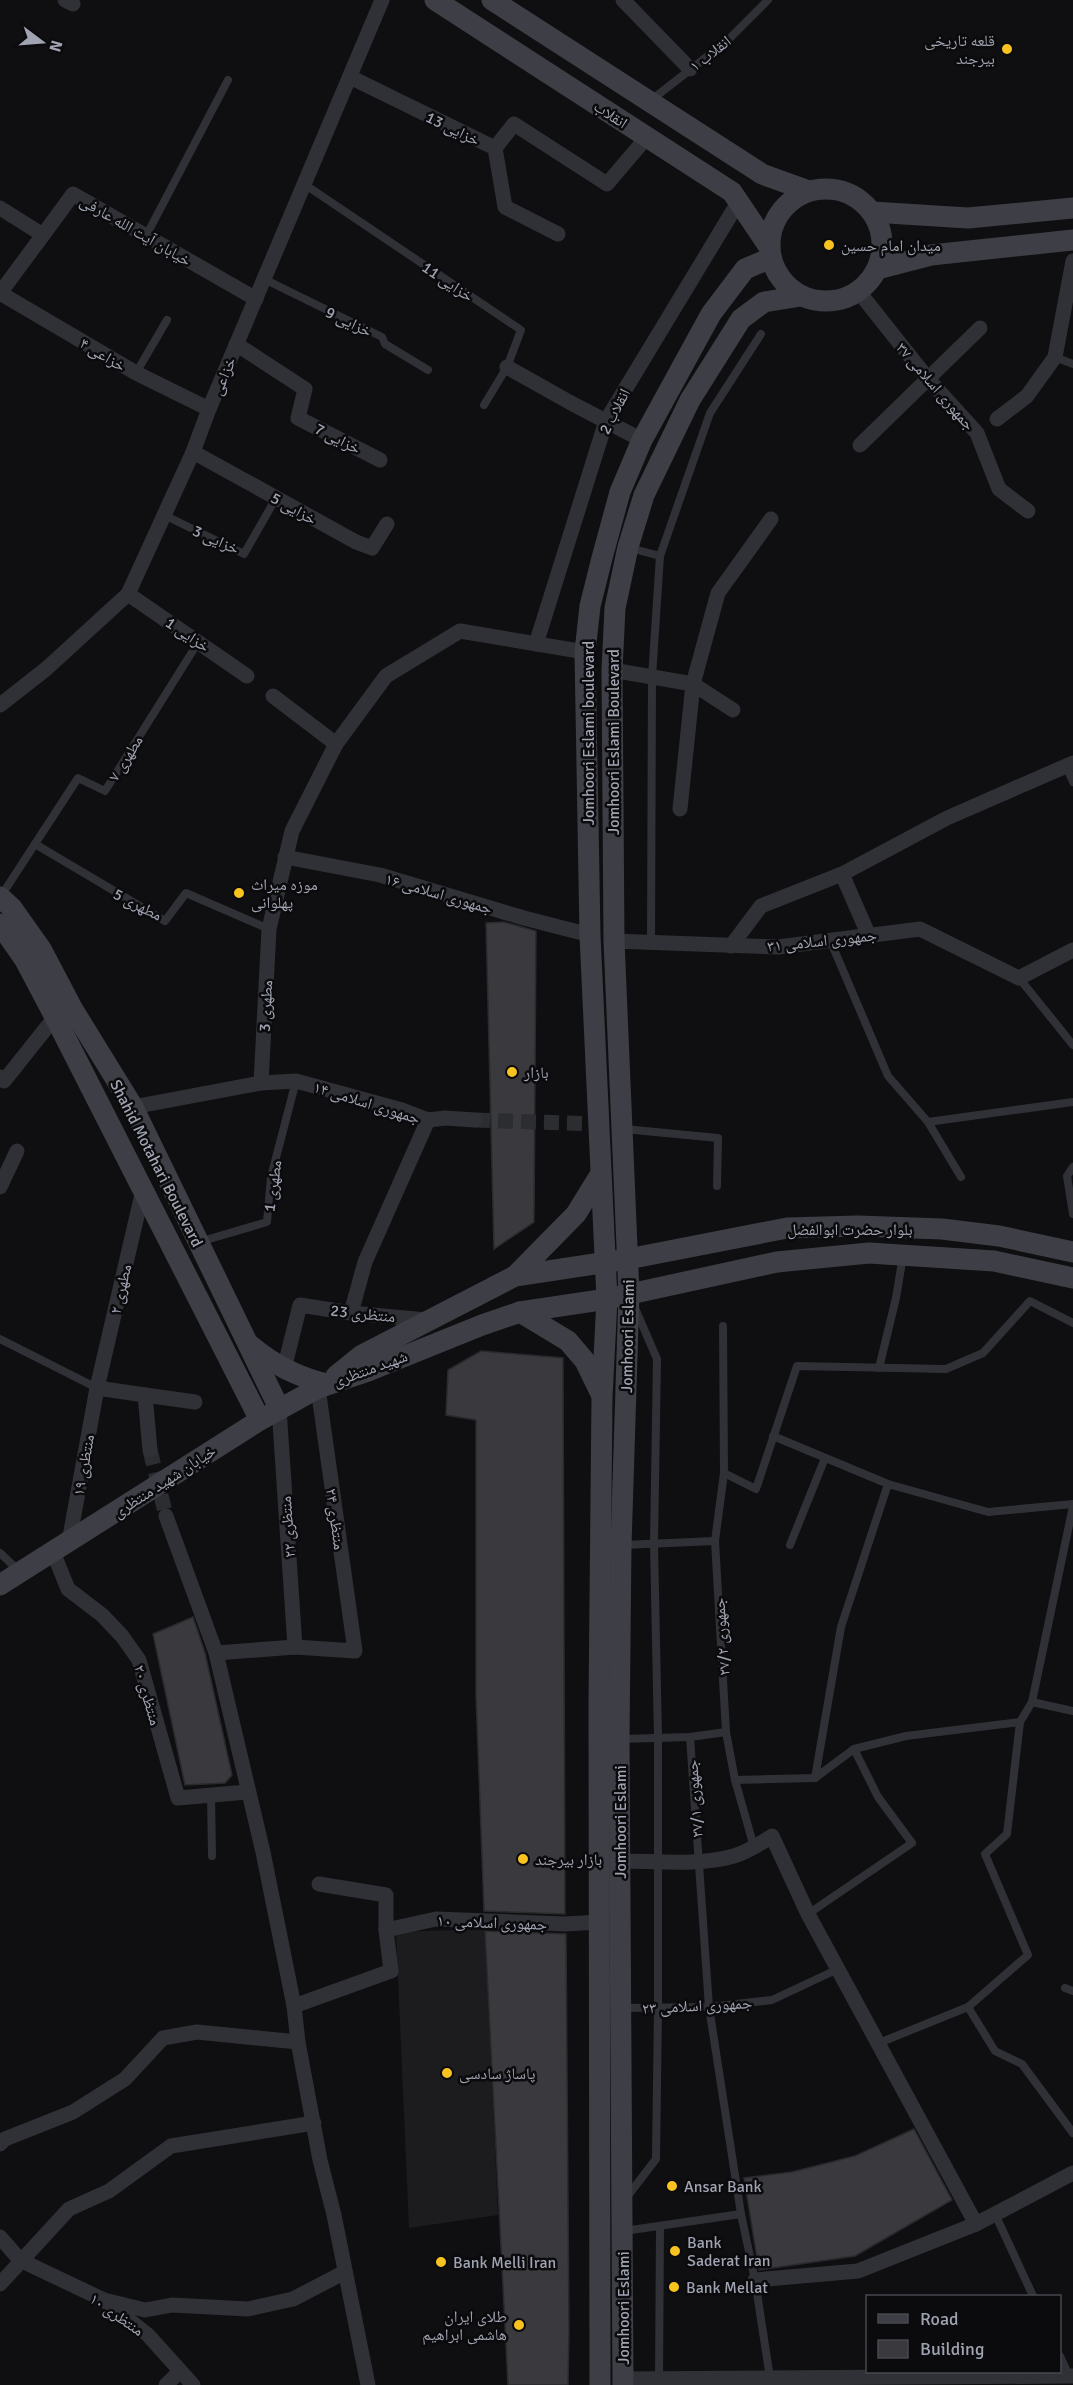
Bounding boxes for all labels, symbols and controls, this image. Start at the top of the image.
north arrow [12,12,72,72]
street label: انقلاب ۱ [686,31,735,76]
place label: قلعه تاریخی بیرجند [924,31,995,69]
text: N [44,38,67,54]
marker: قلعه تاریخی بیرجند [1000,42,1014,56]
street label: انقلاب [590,97,631,133]
street label: خزایی 13 [422,107,483,151]
street label: خیابان آیت الله عارفی [76,191,195,271]
place label: میدان امام حسین [841,236,941,256]
marker: میدان امام حسین [822,238,836,252]
street label: خزایی 11 [418,257,477,306]
street label: خزایی 9 [322,302,375,342]
street label: خزاعی ۴ [76,333,129,376]
street label: جمهوری اسلامی ۳۷ [892,338,979,435]
street label: خزاعی [207,354,241,398]
street label: انقلاب 2 [595,385,635,438]
street label: خزایی 7 [311,419,364,459]
street label: خزایی 5 [267,488,320,530]
street label: خزایی 3 [189,521,242,559]
street label: خزایی 1 [161,613,213,657]
street label: Jomhoori Eslami boulevard [579,641,599,825]
street label: Jomhoori Eslami Boulevard [604,649,624,835]
street label: مطهری ۷ [104,732,148,785]
street label: جمهوری اسلامی ۱۶ [383,869,494,919]
place label: موزه میراث پهلوانی [251,875,318,913]
street label: مطهری 5 [110,884,165,926]
marker: موزه میراث پهلوانی [232,886,246,900]
street label: جمهوری اسلامی ۳۱ [766,925,878,957]
street label: مطهری 3 [255,980,277,1033]
place label: بازار [523,1063,549,1083]
marker: بازار [505,1065,519,1079]
street label: Shahid Motahari Boulevard [105,1076,207,1250]
street label: جمهوری اسلامی ۱۴ [311,1077,422,1129]
street label: مطهری 1 [259,1159,287,1213]
street label: بلوار حضرت ابوالفضل [787,1220,913,1240]
street label: مطهری ۲ [106,1262,136,1316]
street label: Jomhoori Eslami [617,1279,639,1393]
street label: منتظری 23 [330,1301,396,1327]
street label: شهید منتظری [330,1346,410,1392]
street label: منتظری ۱۹ [69,1433,99,1497]
street label: خیابان شهید منتظری [109,1441,220,1523]
street label: منتظری ۲۴ [321,1487,349,1551]
street label: منتظری ۲۲ [276,1495,300,1559]
street label: جمهوری ۲۷/۲ [709,1597,735,1677]
street label: منتظری ۲۰ [129,1663,165,1728]
street label: جمهوری ۲۷/۱ [682,1759,708,1839]
street label: Jomhoori Eslami [611,1765,631,1879]
place label: بازار بیرجند [535,1850,602,1870]
marker: بازار بیرجند [516,1852,530,1866]
street label: جمهوری اسلامی ۱۰ [437,1911,547,1935]
street label: جمهوری اسلامی ۲۳ [641,1993,753,2019]
place label: پاساژ سادسی [459,2064,536,2084]
marker: پاساژ سادسی [440,2066,454,2080]
place label: Ansar Bank [684,2177,762,2197]
marker: Ansar Bank [665,2179,679,2193]
place label: Bank Saderat Iran [687,2233,771,2271]
marker: Bank Saderat Iran [668,2244,682,2258]
street label: Jomhoori Eslami [614,2251,634,2365]
place label: Bank Melli Iran [453,2253,556,2273]
marker: Bank Melli Iran [434,2255,448,2269]
place label: Bank Mellat [686,2278,768,2298]
marker: Bank Mellat [667,2280,681,2294]
street label: منتظری ۱۰ [85,2289,148,2341]
legend [866,2295,1061,2373]
place label: طلای ایران هاشمی ابراهیم [422,2307,507,2345]
text: Road [920,2308,959,2330]
marker: طلای ایران هاشمی ابراهیم [512,2318,526,2332]
text: Building [920,2338,984,2360]

